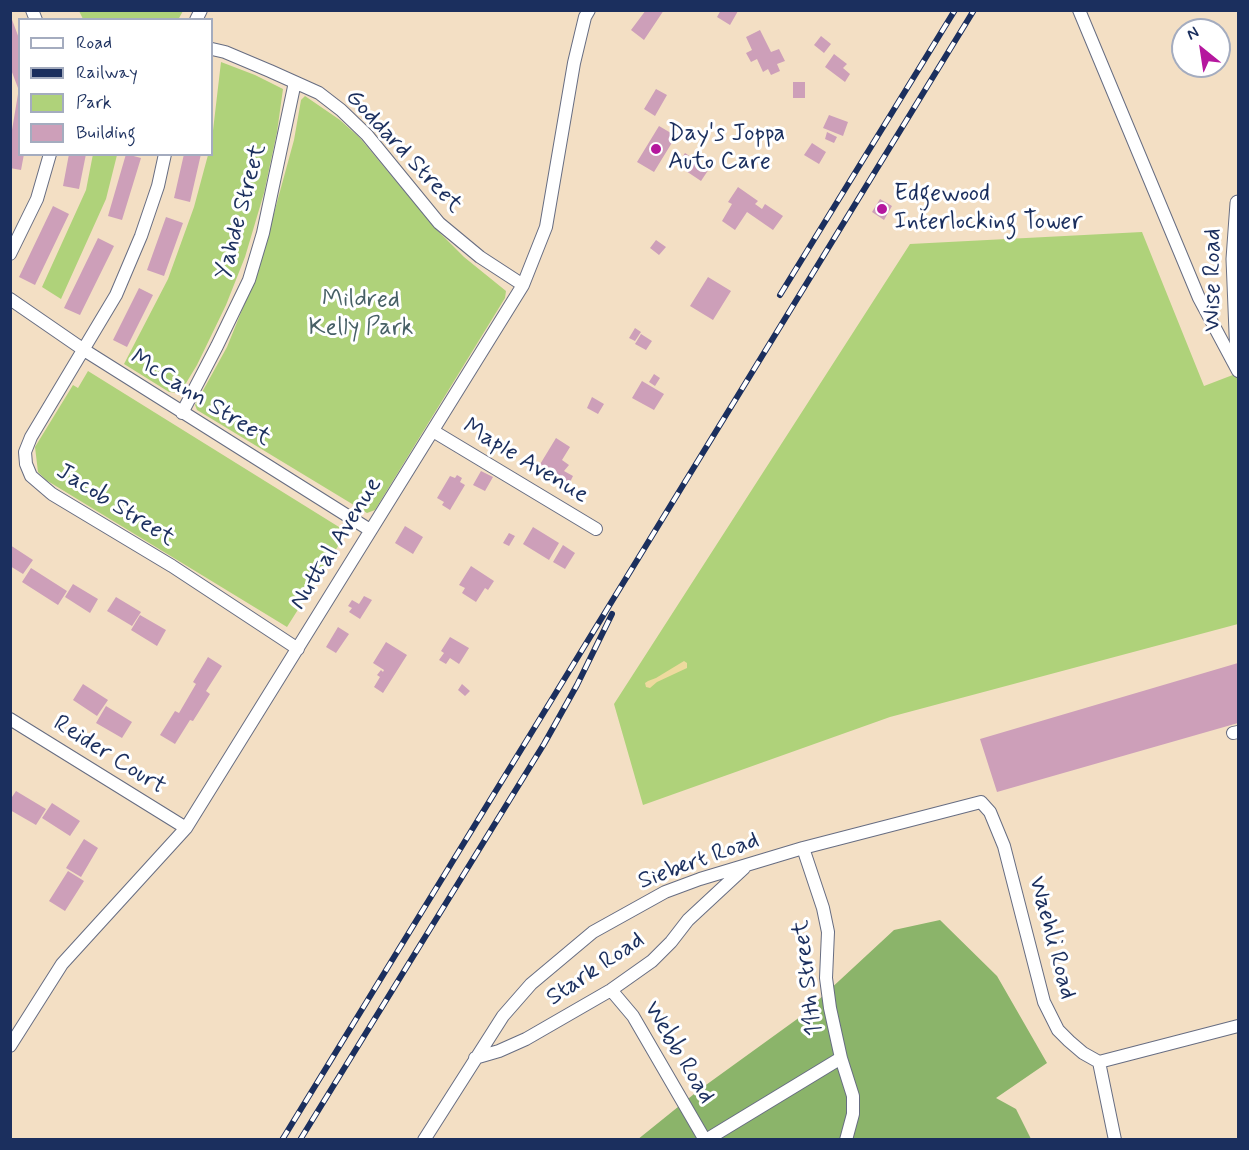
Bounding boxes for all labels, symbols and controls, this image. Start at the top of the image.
legend [18,18,213,156]
north arrow [1171,18,1231,78]
text: N [1183,22,1203,45]
text: Road [76,31,112,55]
text: Railway [76,61,138,85]
street label: Goddard Street [338,84,468,220]
text: Park [76,91,112,115]
text: Building [76,121,136,145]
place label: Day's Joppa Auto Care [668,121,785,177]
street label: Yahde Street [210,141,274,283]
marker: Day's Joppa Auto Care [649,142,663,156]
place label: Edgewood Interlocking Tower [894,181,1083,237]
marker: Edgewood Interlocking Tower [875,202,889,216]
street label: Wise Road [1200,228,1228,332]
park label: Mildred Kelly Park [309,287,413,343]
street label: McCann Street [124,344,276,454]
street label: Maple Avenue [457,413,593,511]
street label: Jacob Street [50,458,180,554]
street label: Nuttal Avenue [285,472,389,616]
street label: Reider Court [47,710,171,802]
street label: Siebert Road [635,827,763,897]
street label: Waehli Road [1021,873,1081,1003]
street label: 11th Street [788,918,830,1038]
street label: Stark Road [542,927,650,1013]
street label: Webb Road [636,997,720,1109]

